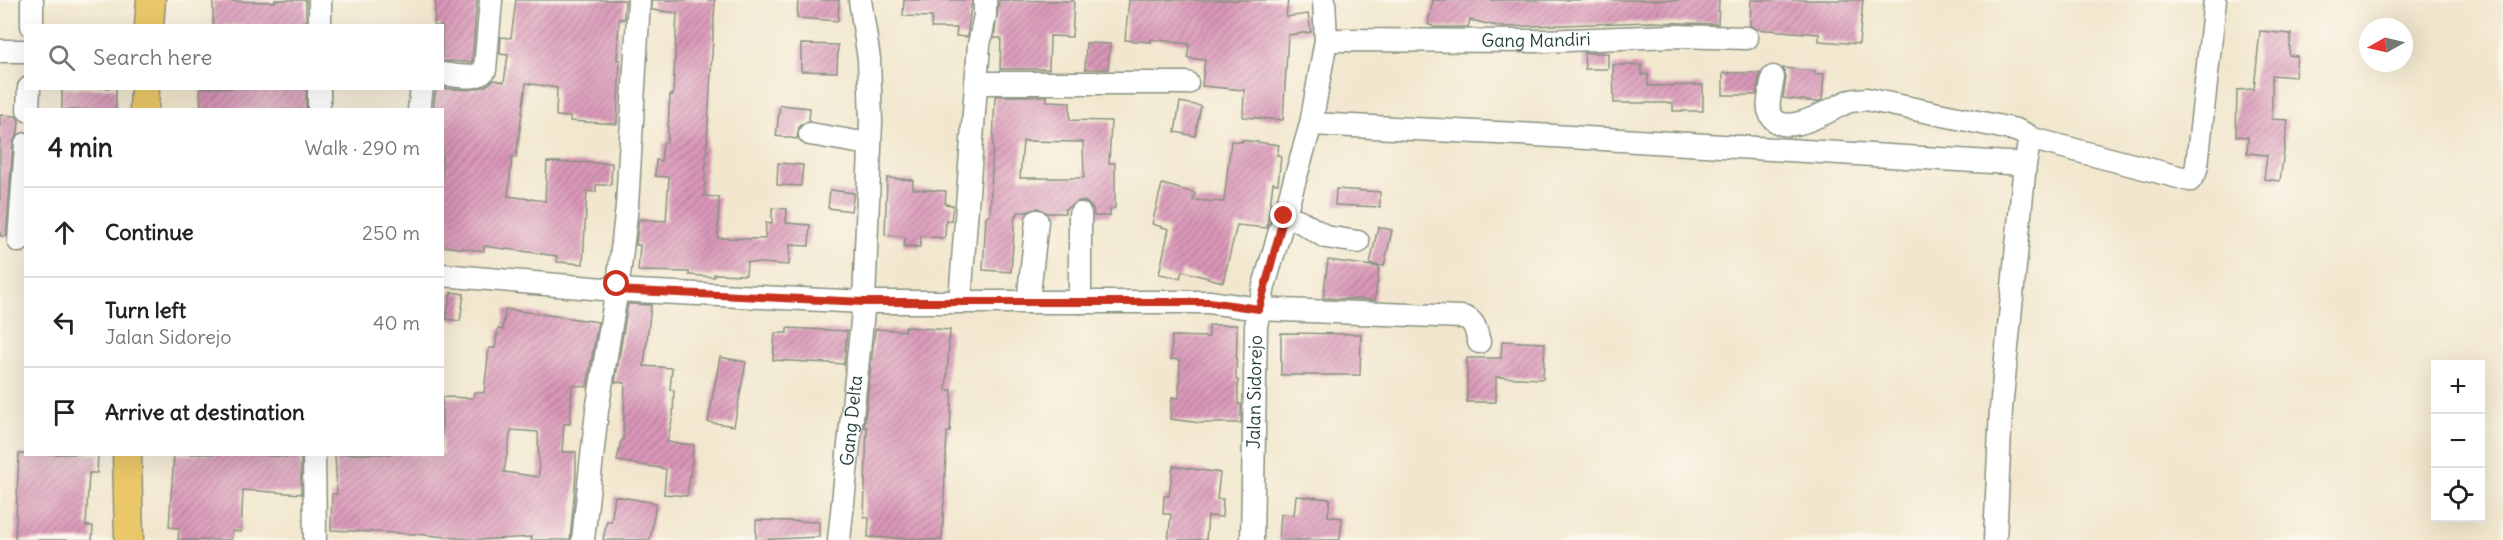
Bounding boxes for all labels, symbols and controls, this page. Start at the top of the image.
north arrow [2359,18,2413,72]
search box [24,24,444,90]
street label: Gang Mandiri [1481,27,1591,52]
icon: search [45,41,78,74]
text: Search here [93,43,212,71]
text: 4 min [48,131,113,164]
text: Walk · 290 m [305,135,420,160]
route end [1270,202,1296,228]
icon: ahead [48,216,81,249]
text: Continue [105,218,194,246]
text: 250 m [362,220,420,245]
route start [603,270,629,296]
text: Turn left [105,296,186,324]
icon: left [48,306,81,339]
text: 40 m [373,310,420,335]
text: Jalan Sidorejo [105,324,231,349]
street label: Jalan Sidorejo [1242,335,1267,449]
map controls [2431,360,2485,522]
button: + [2431,360,2485,414]
street label: Gang Delta [835,374,867,467]
icon: arrive [48,396,81,429]
text: Arrive at destination [105,398,305,426]
button: − [2431,414,2485,468]
button: locate [2431,468,2485,522]

